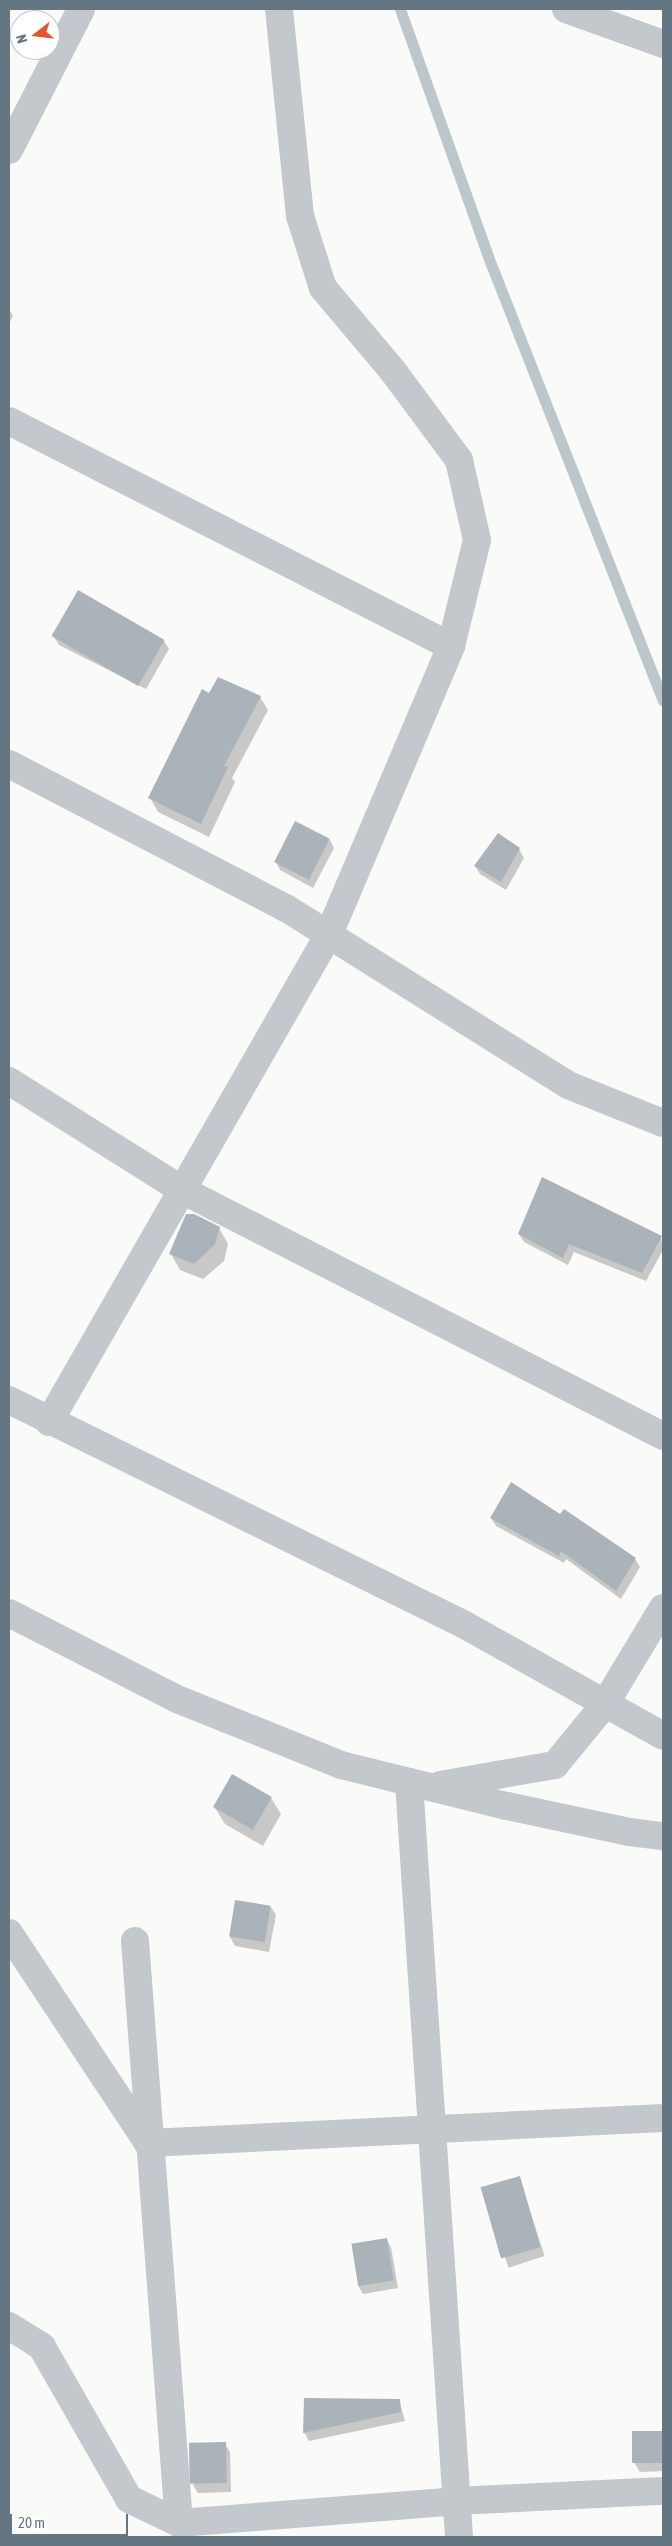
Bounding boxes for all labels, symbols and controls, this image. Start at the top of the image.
north arrow [10,10,60,60]
text: N [13,33,30,45]
scale bar [12,2504,130,2536]
text: 20 m [18,2514,45,2531]

